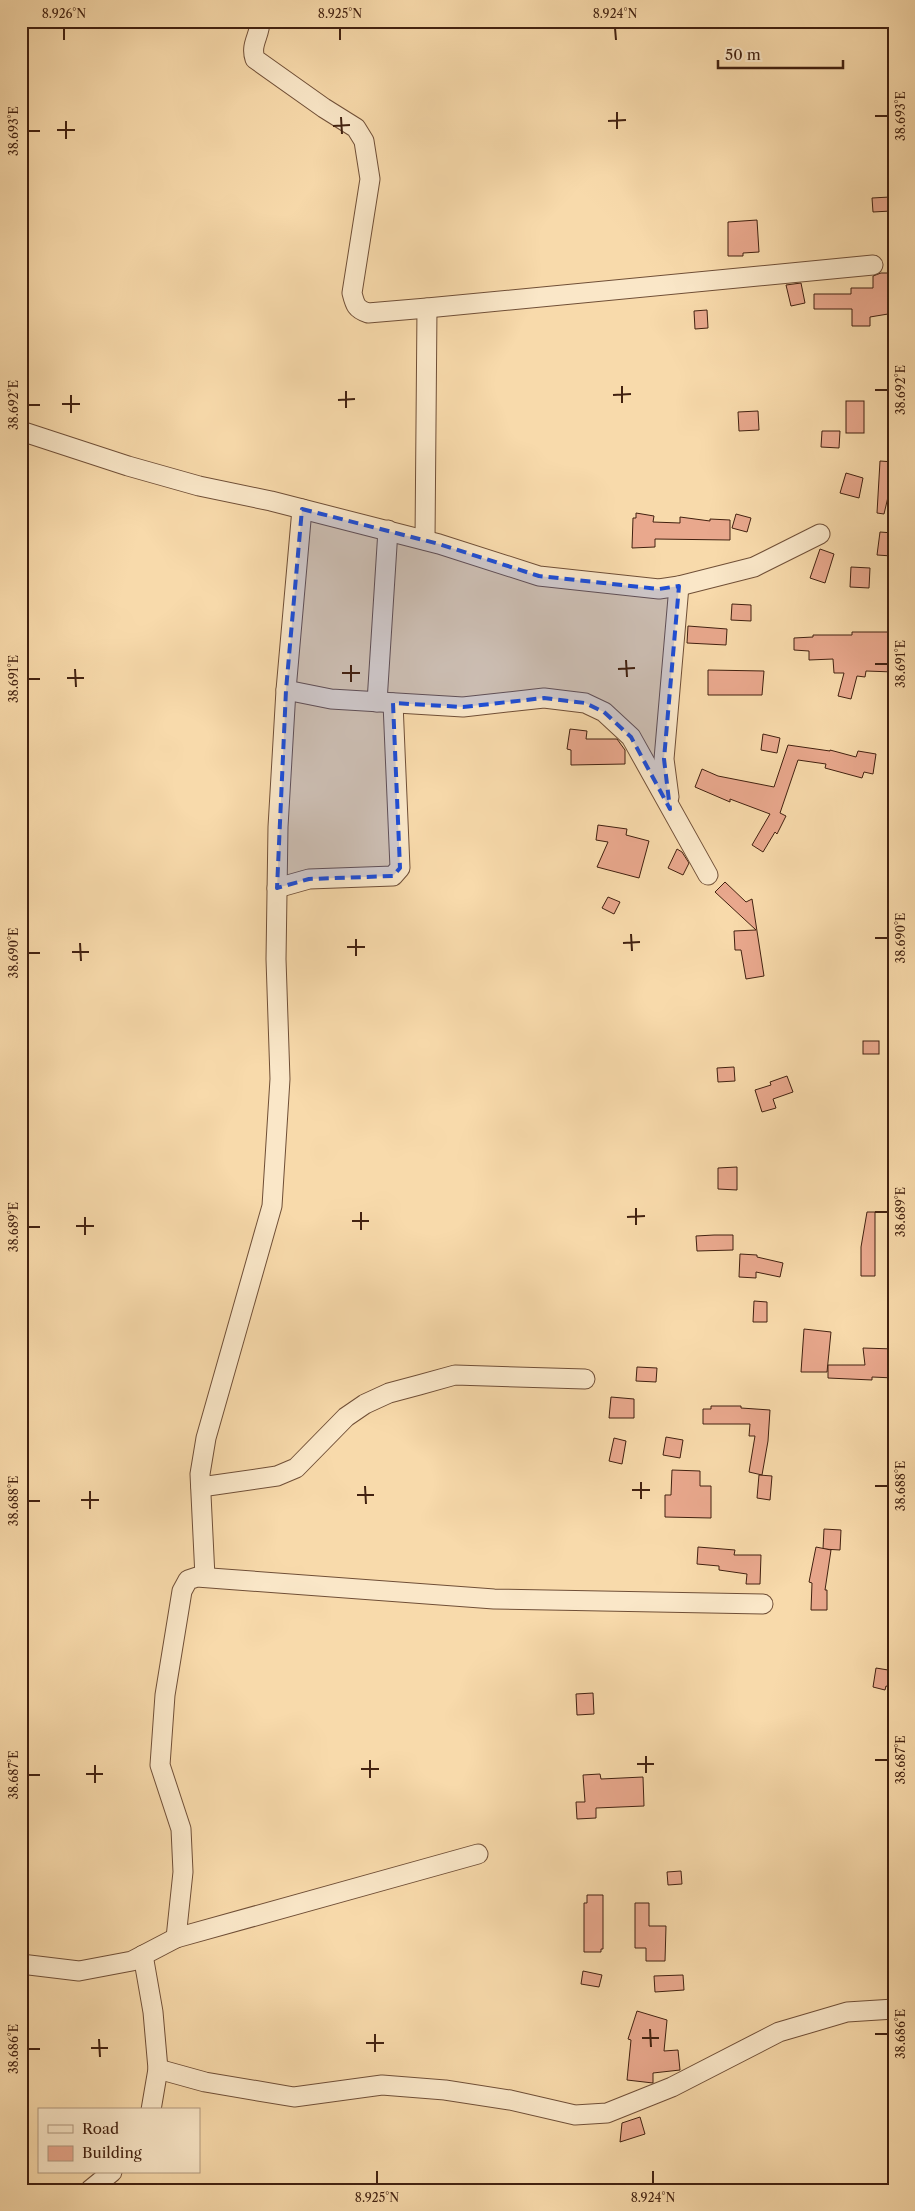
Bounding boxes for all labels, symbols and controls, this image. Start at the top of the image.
text: 8.926°N [42,6,86,21]
text: 8.925°N [318,6,362,21]
text: 8.924°N [593,6,637,21]
scale bar [718,38,842,70]
text: 50 m [725,45,761,64]
text: 38.693°E [893,91,908,141]
text: 38.693°E [6,106,21,156]
text: 38.692°E [893,365,908,415]
text: 38.692°E [6,380,21,430]
text: 38.691°E [893,640,908,688]
text: 38.691°E [6,655,21,703]
text: 38.690°E [893,913,908,963]
text: 38.690°E [6,928,21,978]
text: 38.689°E [893,1187,908,1237]
text: 38.689°E [6,1202,21,1252]
text: 38.688°E [893,1461,908,1511]
text: 38.688°E [6,1476,21,1526]
text: 38.687°E [893,1735,908,1785]
text: 38.687°E [6,1750,21,1800]
text: 38.686°E [893,2009,908,2059]
text: 38.686°E [6,2024,21,2074]
legend [38,2108,200,2174]
text: Road [82,2119,119,2138]
text: Building [82,2143,142,2162]
text: 8.925°N [355,2190,399,2205]
text: 8.924°N [631,2190,675,2205]

